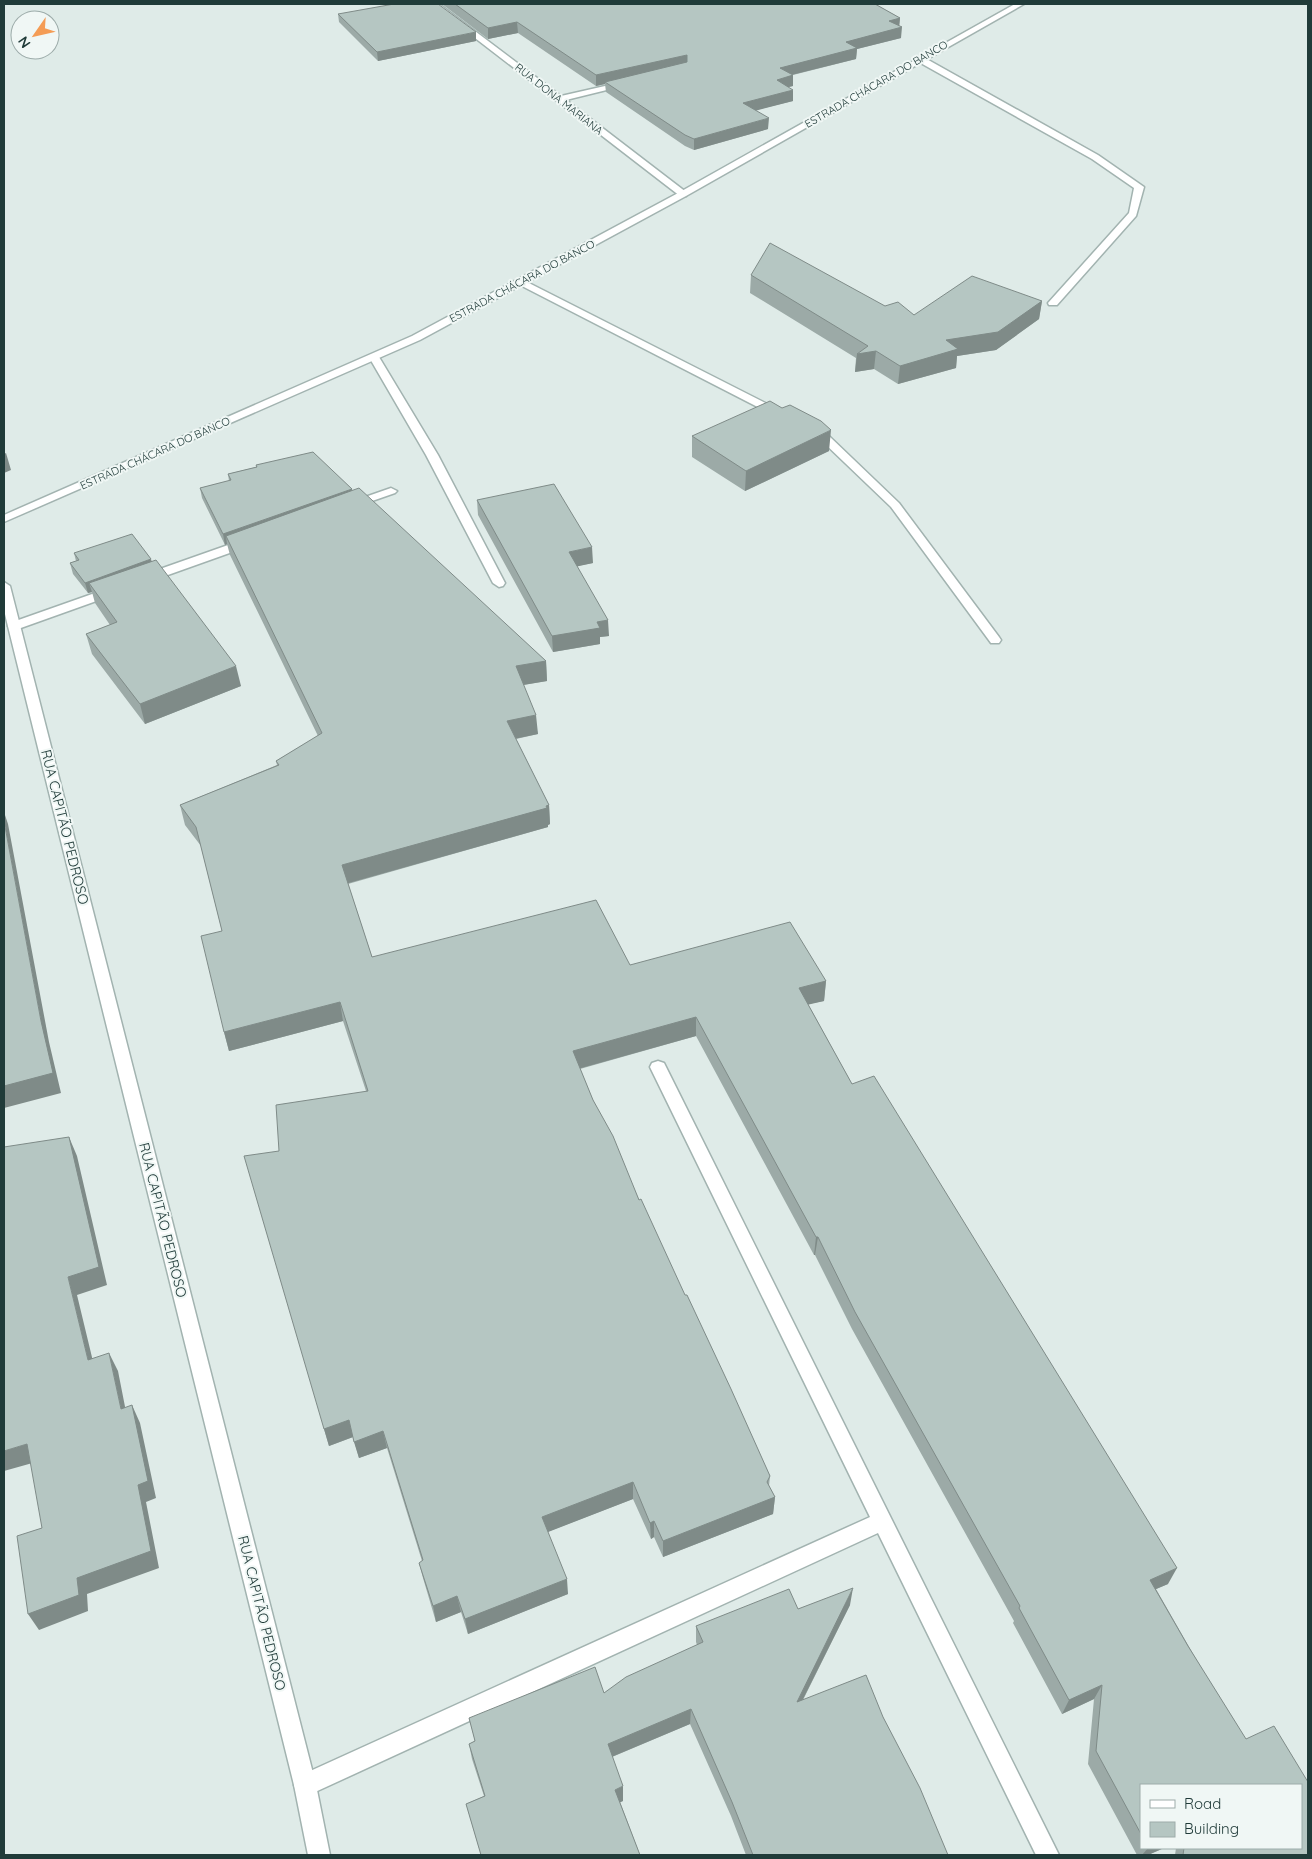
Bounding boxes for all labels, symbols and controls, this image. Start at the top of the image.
north arrow [10,10,60,60]
text: N [14,33,35,52]
street label: ESTRADA CHÁCARA DO BANCO [802,37,950,131]
street label: RUA DONA MARIANA [512,60,606,138]
street label: ESTRADA CHÁCARA DO BANCO [447,237,597,325]
street label: ESTRADA CHÁCARA DO BANCO [78,414,232,492]
street label: RUA CAPITÃO PEDROSO [37,748,93,907]
street label: RUA CAPITÃO PEDROSO [135,1141,191,1300]
street label: RUA CAPITÃO PEDROSO [234,1534,290,1693]
legend [1140,1784,1302,1849]
text: Road [1184,1794,1221,1813]
text: Building [1184,1819,1239,1838]

